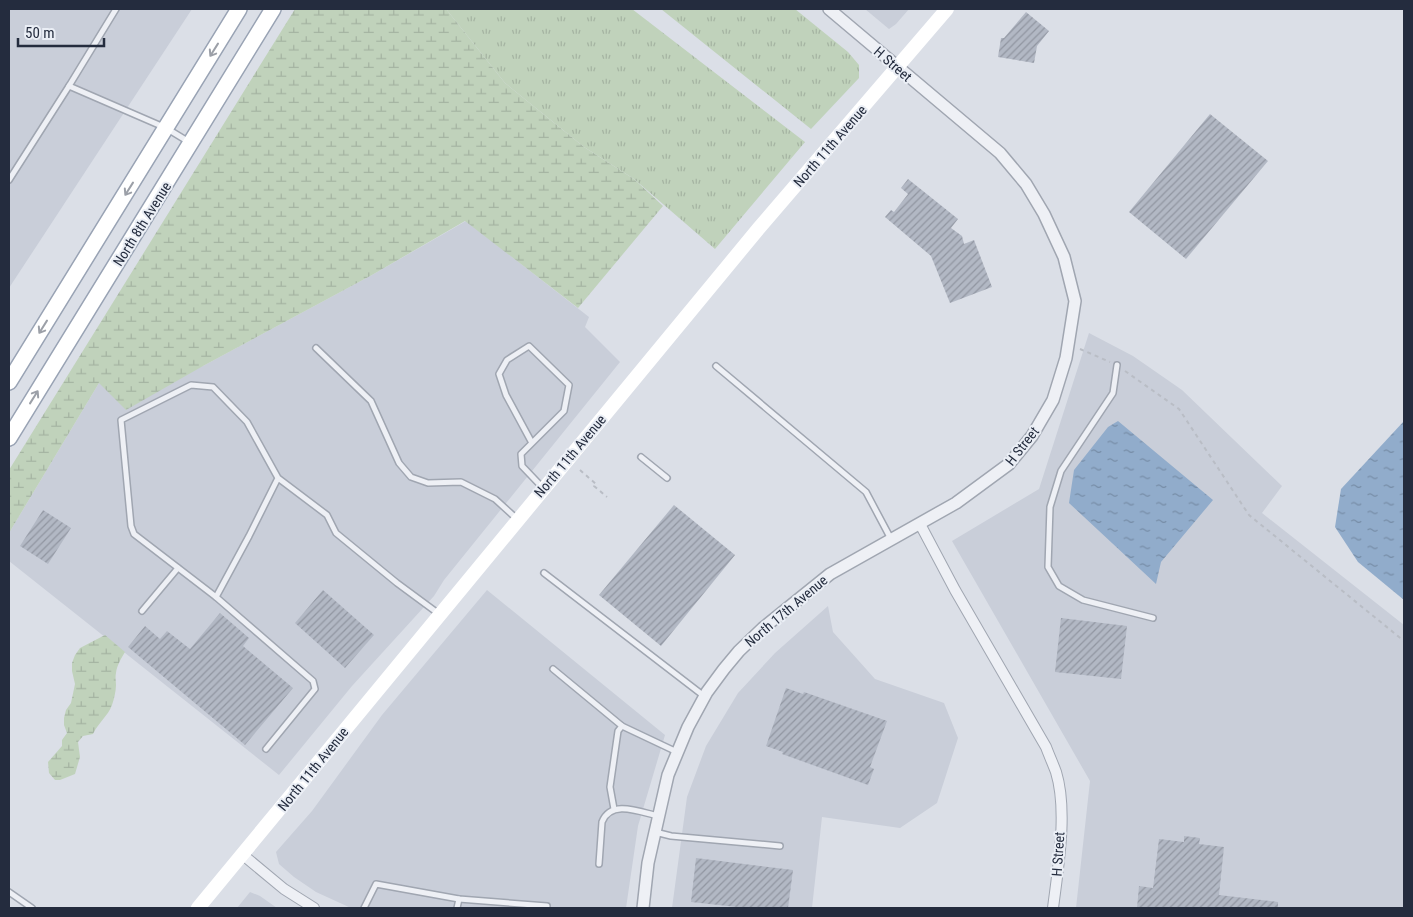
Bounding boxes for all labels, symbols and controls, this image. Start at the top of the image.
scale bar [18,15,104,47]
text: 50 m [25,24,55,42]
one-way arrow [209,43,219,57]
street label: H Street [871,43,915,85]
street label: North 11th Avenue [790,102,870,190]
street label: North 8th Avenue [110,179,174,269]
one-way arrow [123,181,133,195]
one-way arrow [37,319,47,333]
one-way arrow [30,390,40,404]
street label: North 11th Avenue [531,411,609,500]
street label: H Street [1002,423,1042,469]
street label: North 17th Avenue [742,572,831,650]
street label: North 11th Avenue [274,724,352,814]
street label: H Street [1048,831,1068,877]

